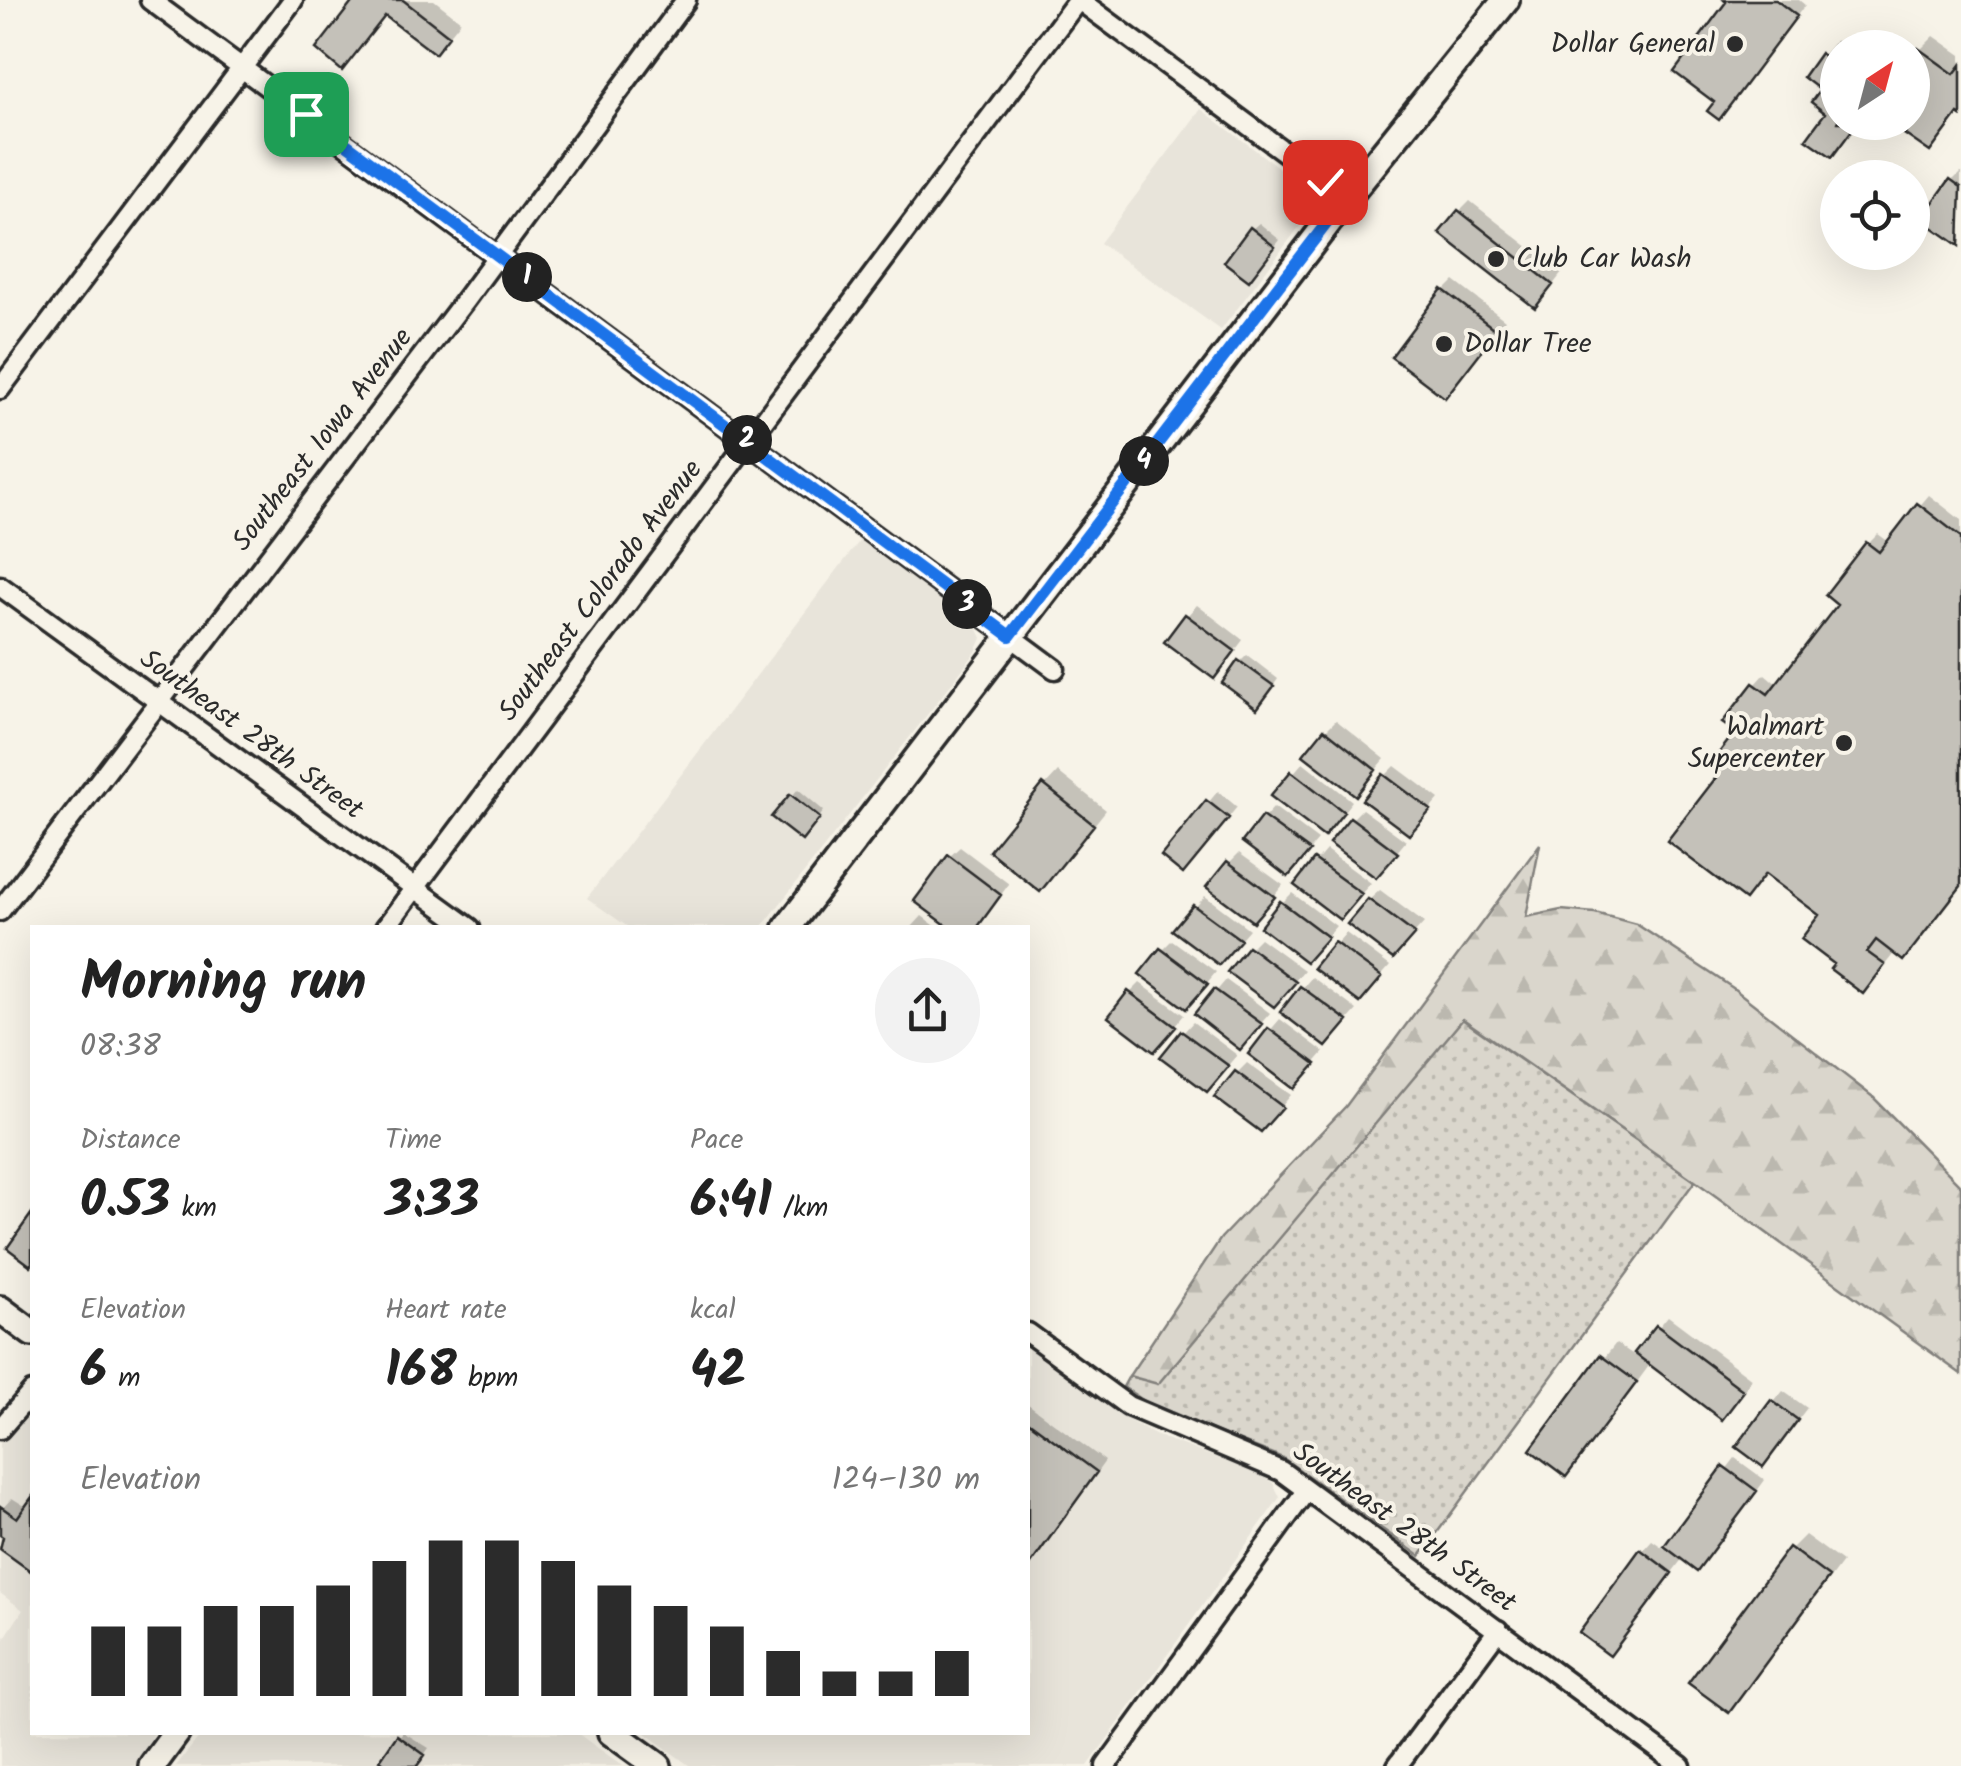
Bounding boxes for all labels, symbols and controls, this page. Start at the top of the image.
place label: Dollar General [1550,22,1715,67]
north arrow [1820,30,1930,140]
map controls [1820,30,1930,270]
marker: Dollar General [1724,33,1746,55]
pin [264,72,349,157]
icon: arrive [279,87,334,142]
pin [1283,140,1368,225]
icon: check [1298,155,1353,210]
button: locate [1820,160,1930,270]
place label: Club Car Wash [1516,237,1691,282]
marker: Club Car Wash [1485,248,1507,270]
pin: 1 [502,252,552,302]
text: 1 [523,254,531,299]
street label: Southeast Iowa Avenue [221,318,425,562]
place label: Dollar Tree [1464,322,1592,367]
marker: Dollar Tree [1433,333,1455,355]
pin: 2 [722,415,772,465]
text: 2 [739,417,755,462]
pin: 4 [1119,436,1169,486]
text: 4 [1136,438,1152,483]
street label: Southeast Colorado Avenue [487,450,715,732]
pin: 3 [942,579,992,629]
text: 3 [959,581,975,626]
street label: Southeast 28th Street [129,638,373,833]
place label: Walmart Supercenter [1688,705,1826,782]
marker: Walmart Supercenter [1833,732,1855,754]
text: Morning run [80,941,367,1028]
button: share [875,958,980,1063]
text: 08:38 [80,1022,161,1073]
text: Distance [80,1118,181,1163]
text: Time [385,1118,442,1163]
text: Pace [690,1118,743,1163]
text: 0.53 [80,1163,170,1243]
text: 3:33 [385,1163,479,1243]
text: 6:41 [690,1163,772,1243]
text: km [170,1186,217,1231]
text: /km [772,1186,828,1231]
text: Elevation [80,1288,186,1333]
text: Heart rate [385,1288,507,1333]
text: kcal [690,1288,736,1333]
text: 6 [80,1333,107,1413]
text: 168 [385,1333,457,1413]
text: 42 [690,1333,746,1413]
text: m [107,1356,141,1401]
text: bpm [457,1356,518,1401]
street label: Southeast 28th Street [1282,1431,1526,1626]
text: Elevation [80,1455,201,1506]
text: 124–130 m [832,1455,980,1506]

